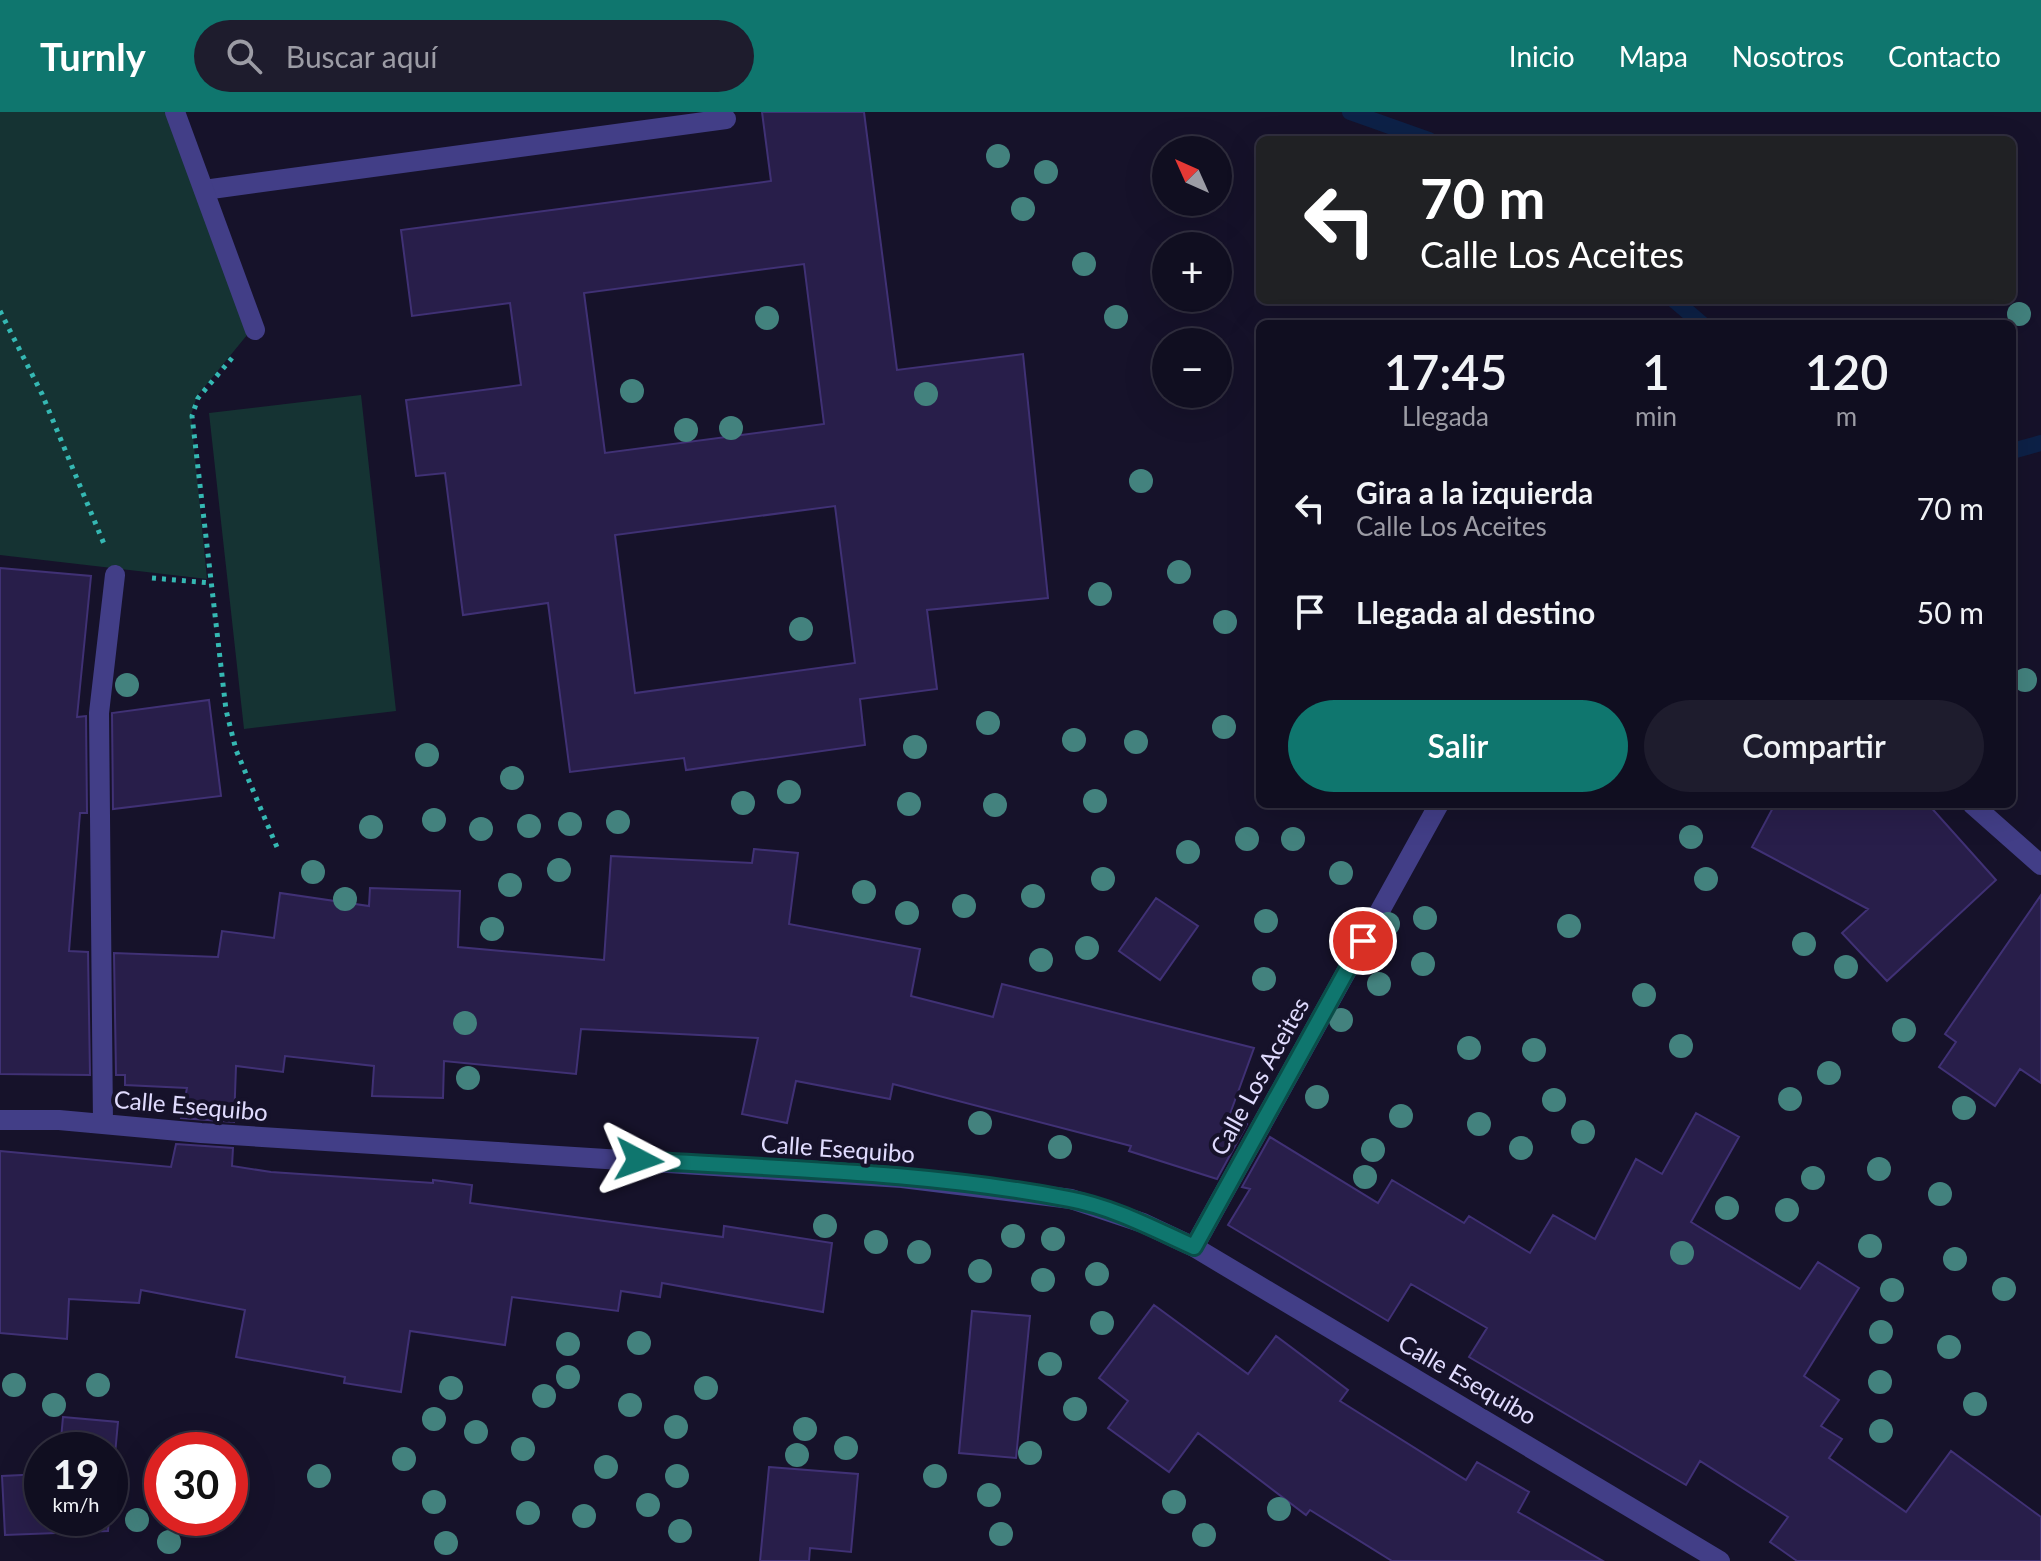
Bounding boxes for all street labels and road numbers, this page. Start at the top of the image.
street label: Calle Los Aceites [1204,992,1314,1160]
street label: Calle Esequibo [113,1084,269,1126]
street label: Calle Esequibo [760,1128,916,1168]
street label: Calle Esequibo [1394,1328,1542,1430]

